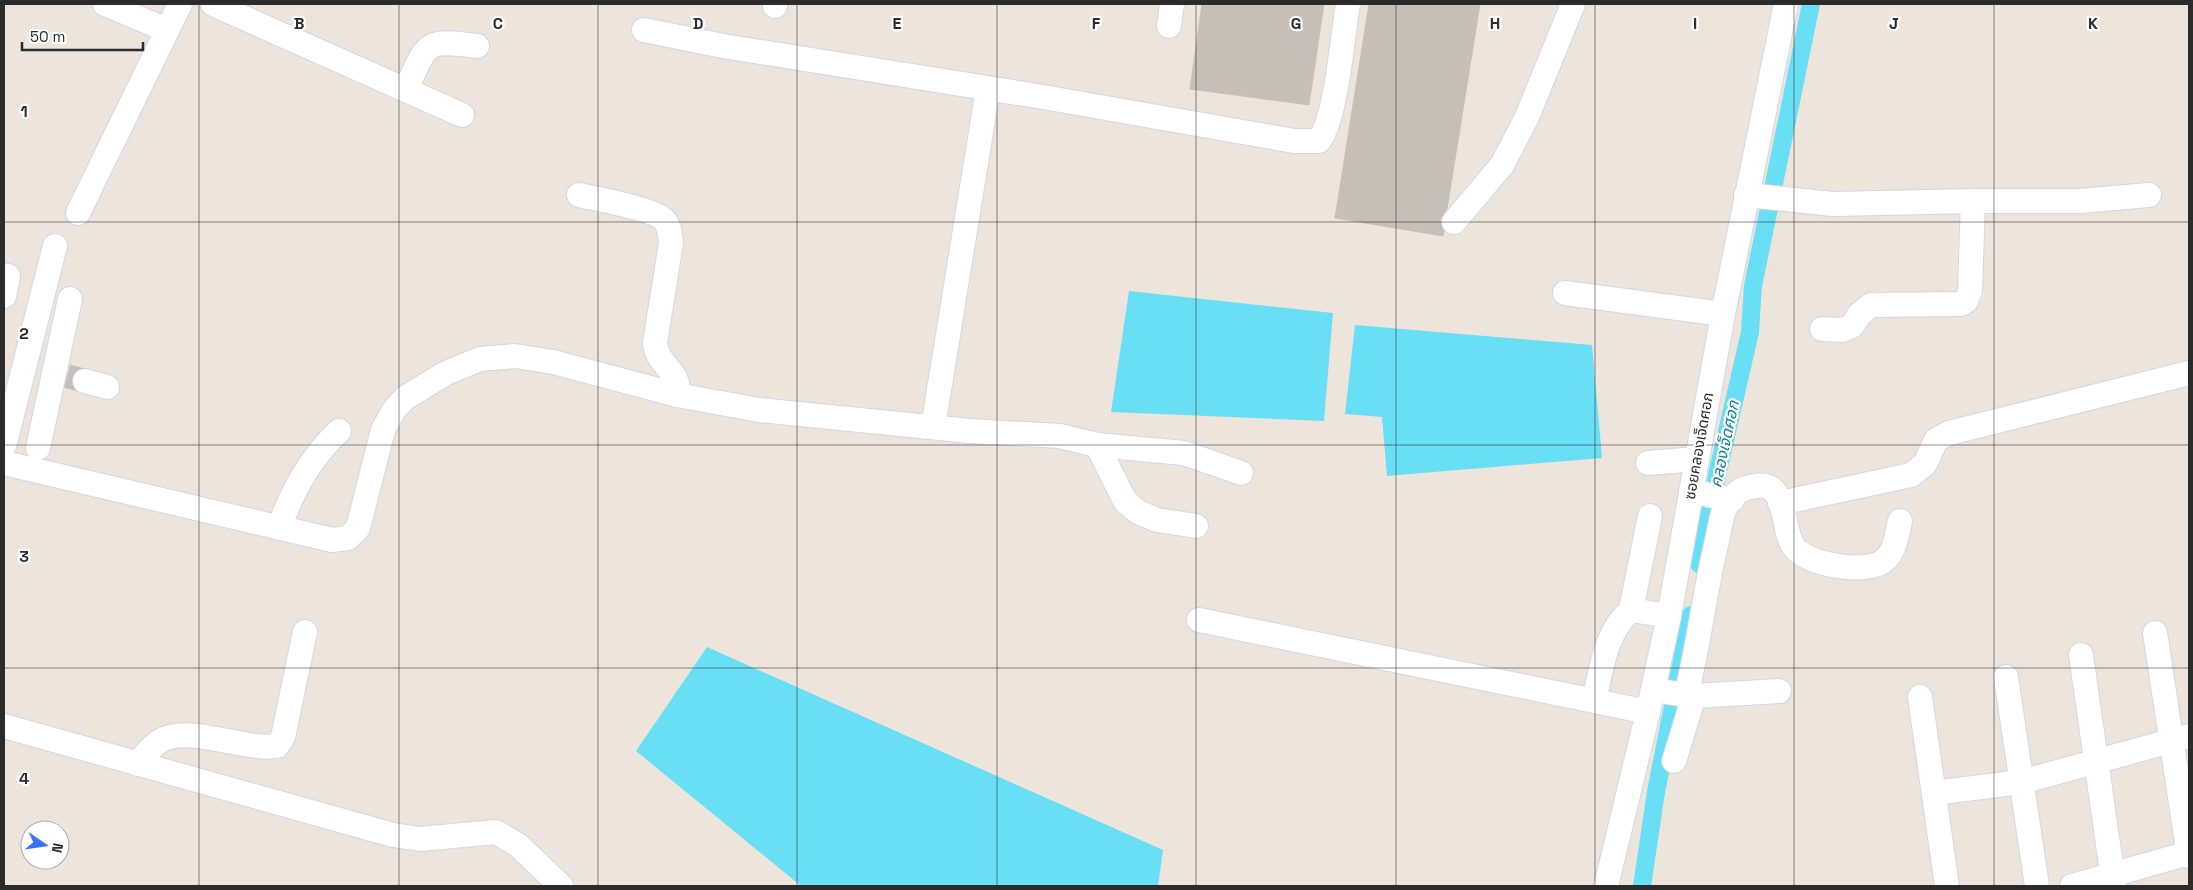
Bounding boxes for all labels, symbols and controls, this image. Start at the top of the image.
text: B [294,13,304,34]
text: C [493,13,503,34]
text: D [693,13,703,34]
text: E [893,13,902,34]
text: F [1092,13,1101,34]
text: G [1291,13,1301,34]
text: H [1490,13,1500,34]
text: I [1693,13,1697,34]
text: J [1889,13,1899,34]
text: K [2088,13,2098,34]
scale bar [22,20,144,52]
text: 50 m [30,27,65,46]
text: 1 [20,101,28,122]
text: 2 [19,323,29,344]
street label: ซอยคลองเจ็ดศอก [1680,391,1717,501]
water label: คลองเจ็ดศอก [1705,397,1744,489]
text: 3 [19,546,29,567]
text: 4 [19,768,29,789]
north arrow [20,820,70,870]
text: N [48,841,67,855]

